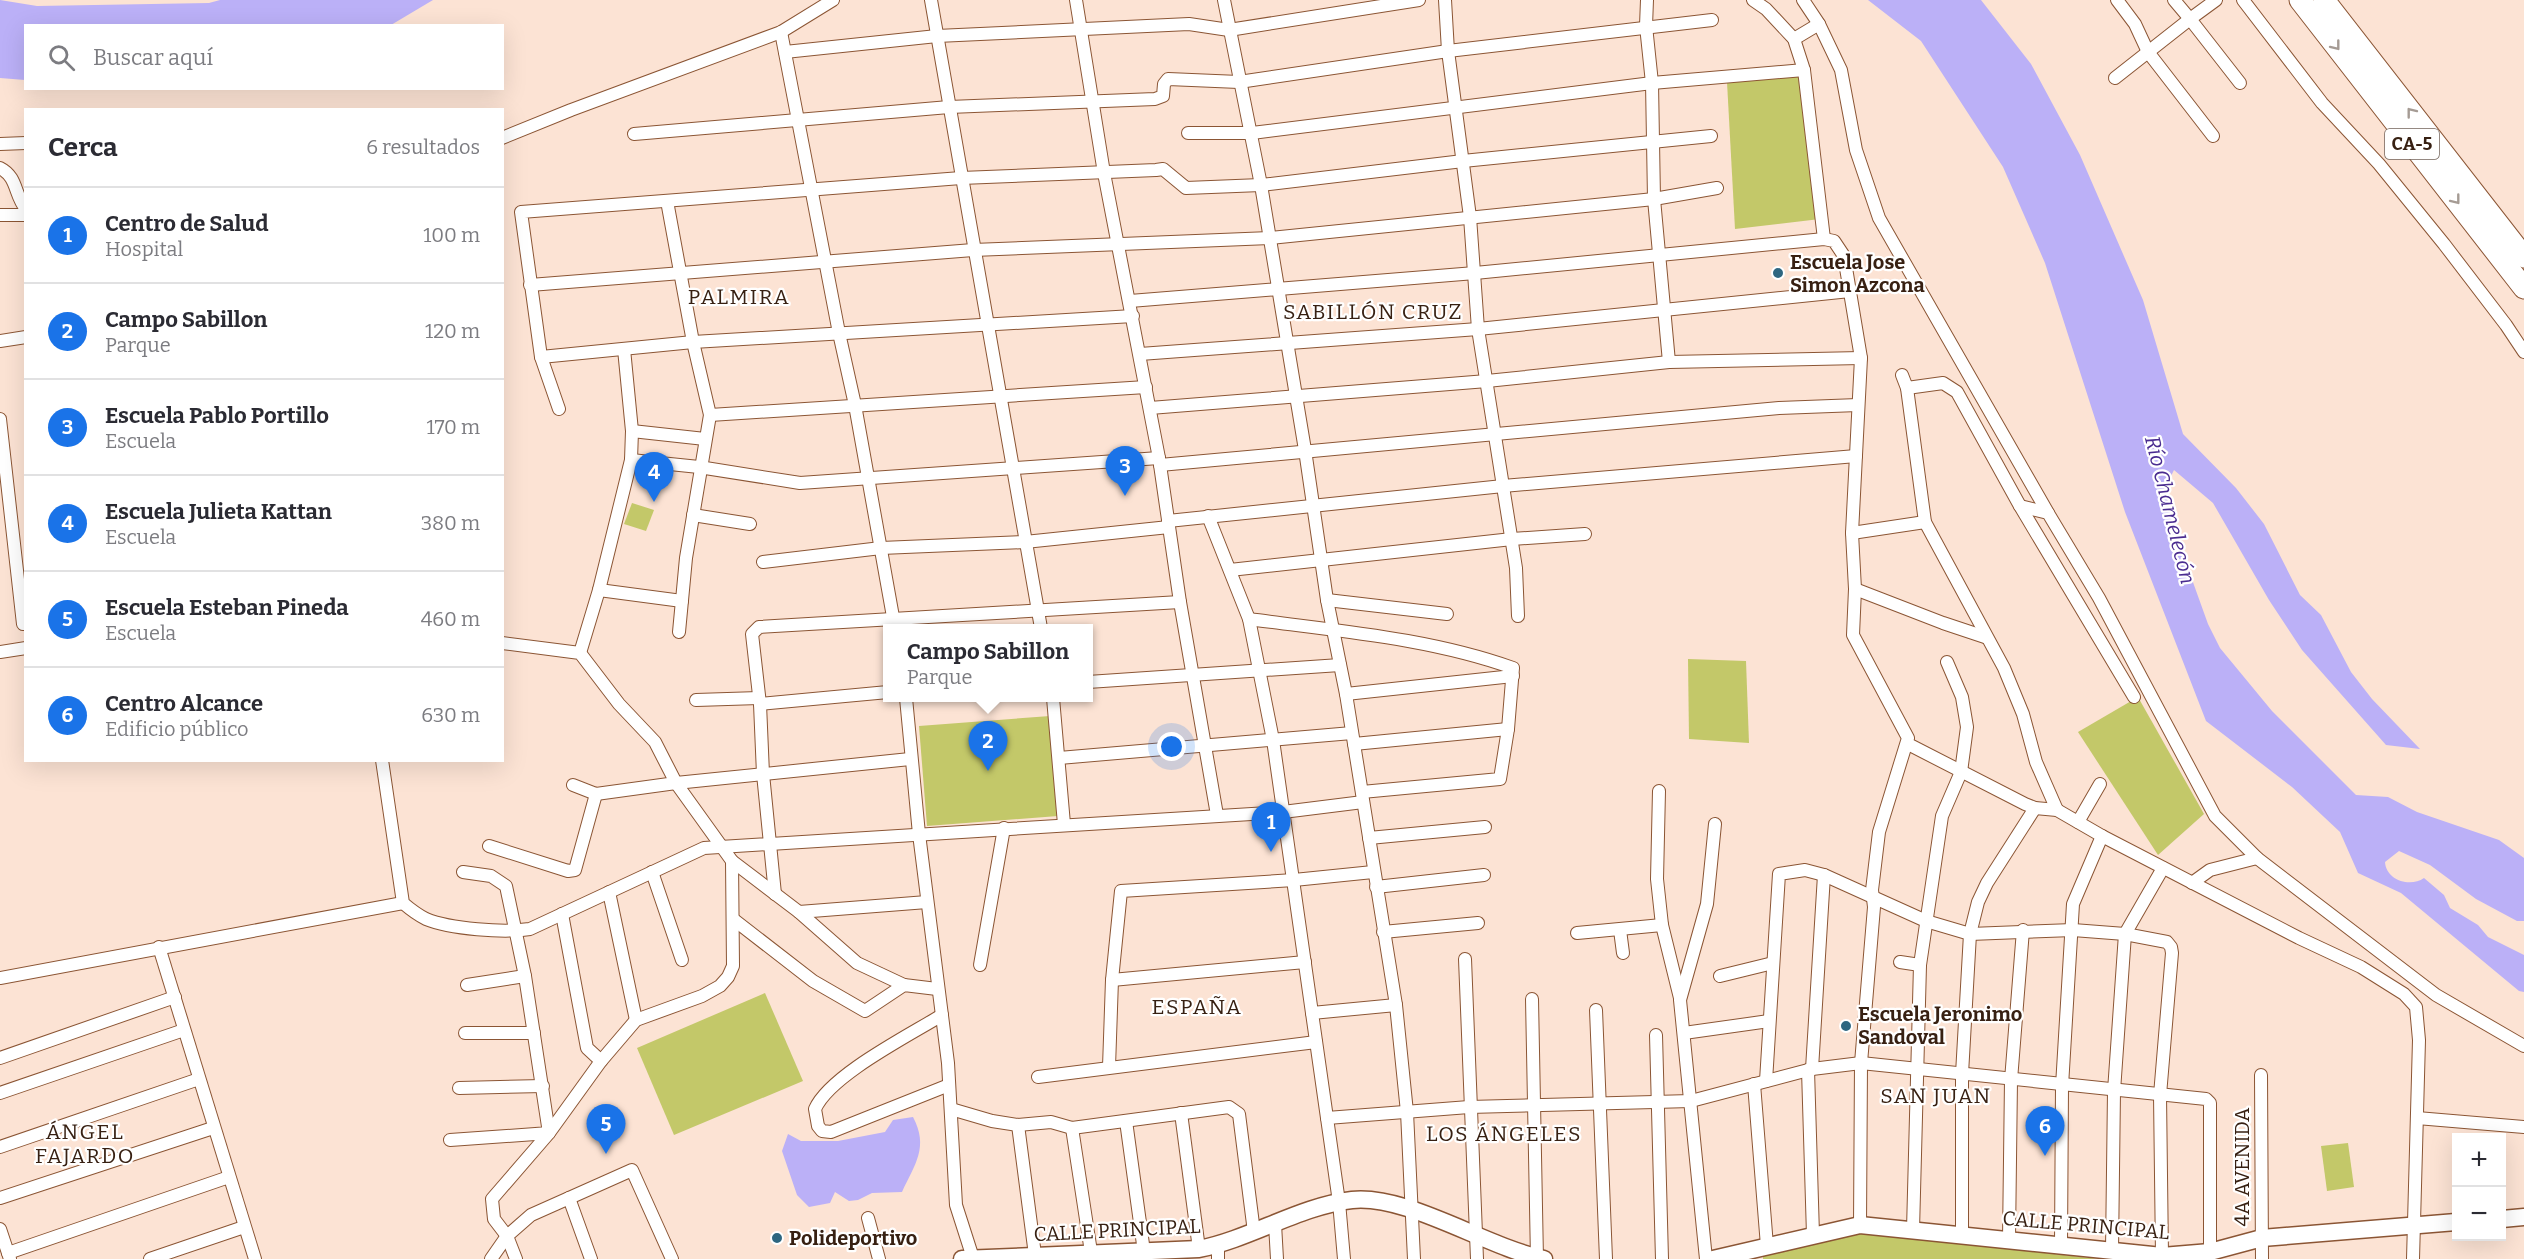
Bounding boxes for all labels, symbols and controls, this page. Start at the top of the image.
search box [24,24,504,90]
one-way arrow [2329,39,2340,50]
icon: search [45,41,78,74]
text: Buscar aquí [93,44,213,71]
one-way arrow [2407,108,2418,119]
road number: CA-5 [2385,129,2439,159]
text: Cerca [48,132,118,163]
text: 6 resultados [366,135,480,159]
one-way arrow [2448,193,2459,204]
text: Centro de Salud [105,210,269,237]
text: 1 [63,223,72,247]
text: 100 m [423,223,480,247]
text: Hospital [105,237,183,261]
place label: Escuela Jose Simon Azcona [1790,250,1925,297]
marker: Escuela Jose Simon Azcona [1771,266,1785,280]
district label: PALMIRA [688,284,790,310]
district label: SABILLÓN CRUZ [1283,299,1463,325]
text: Campo Sabillon [105,306,268,333]
text: 2 [62,319,73,343]
text: 120 m [425,319,480,343]
text: Parque [105,333,171,357]
text: Escuela Pablo Portillo [105,402,329,429]
text: 3 [62,415,73,439]
text: 170 m [427,415,480,439]
text: Escuela [105,429,176,453]
water label: Río Chamelecón [2139,433,2201,587]
pin: 3 [1106,446,1144,496]
pin: 4 [634,452,674,502]
text: Escuela Julieta Kattan [105,498,332,525]
text: 4 [61,511,74,535]
text: 380 m [421,511,480,535]
text: Escuela [105,525,176,549]
text: Escuela Esteban Pineda [105,594,349,621]
text: 5 [62,607,73,631]
text: 460 m [421,607,480,631]
text: Escuela [105,621,176,645]
popup [883,624,1093,702]
text: Campo Sabillon [907,638,1069,665]
text: Parque [907,665,972,689]
text: Centro Alcance [105,690,263,717]
text: 6 [62,703,73,727]
text: 630 m [421,703,480,727]
text: Edificio público [105,717,249,741]
pin: 2 [968,722,1008,771]
your location [1157,732,1186,761]
pin: 1 [1252,802,1290,852]
district label: ESPAÑA [1152,994,1242,1020]
place label: Escuela Jeronimo Sandoval [1858,1002,2022,1049]
marker: Escuela Jeronimo Sandoval [1839,1019,1853,1033]
district label: SAN JUAN [1880,1083,1992,1109]
pin: 5 [586,1104,626,1154]
pin: 6 [2026,1106,2064,1156]
street label: 4A AVENIDA [2230,1107,2254,1226]
district label: ÁNGEL FAJARDO [35,1119,135,1169]
district label: LOS ÁNGELES [1426,1121,1582,1147]
map controls [2452,1133,2506,1241]
button: + [2452,1133,2506,1187]
button: − [2452,1187,2506,1241]
street label: CALLE PRINCIPAL [2002,1206,2170,1244]
street label: CALLE PRINCIPAL [1033,1214,1201,1246]
place label: Polideportivo [789,1226,917,1250]
marker: Polideportivo [770,1231,784,1245]

